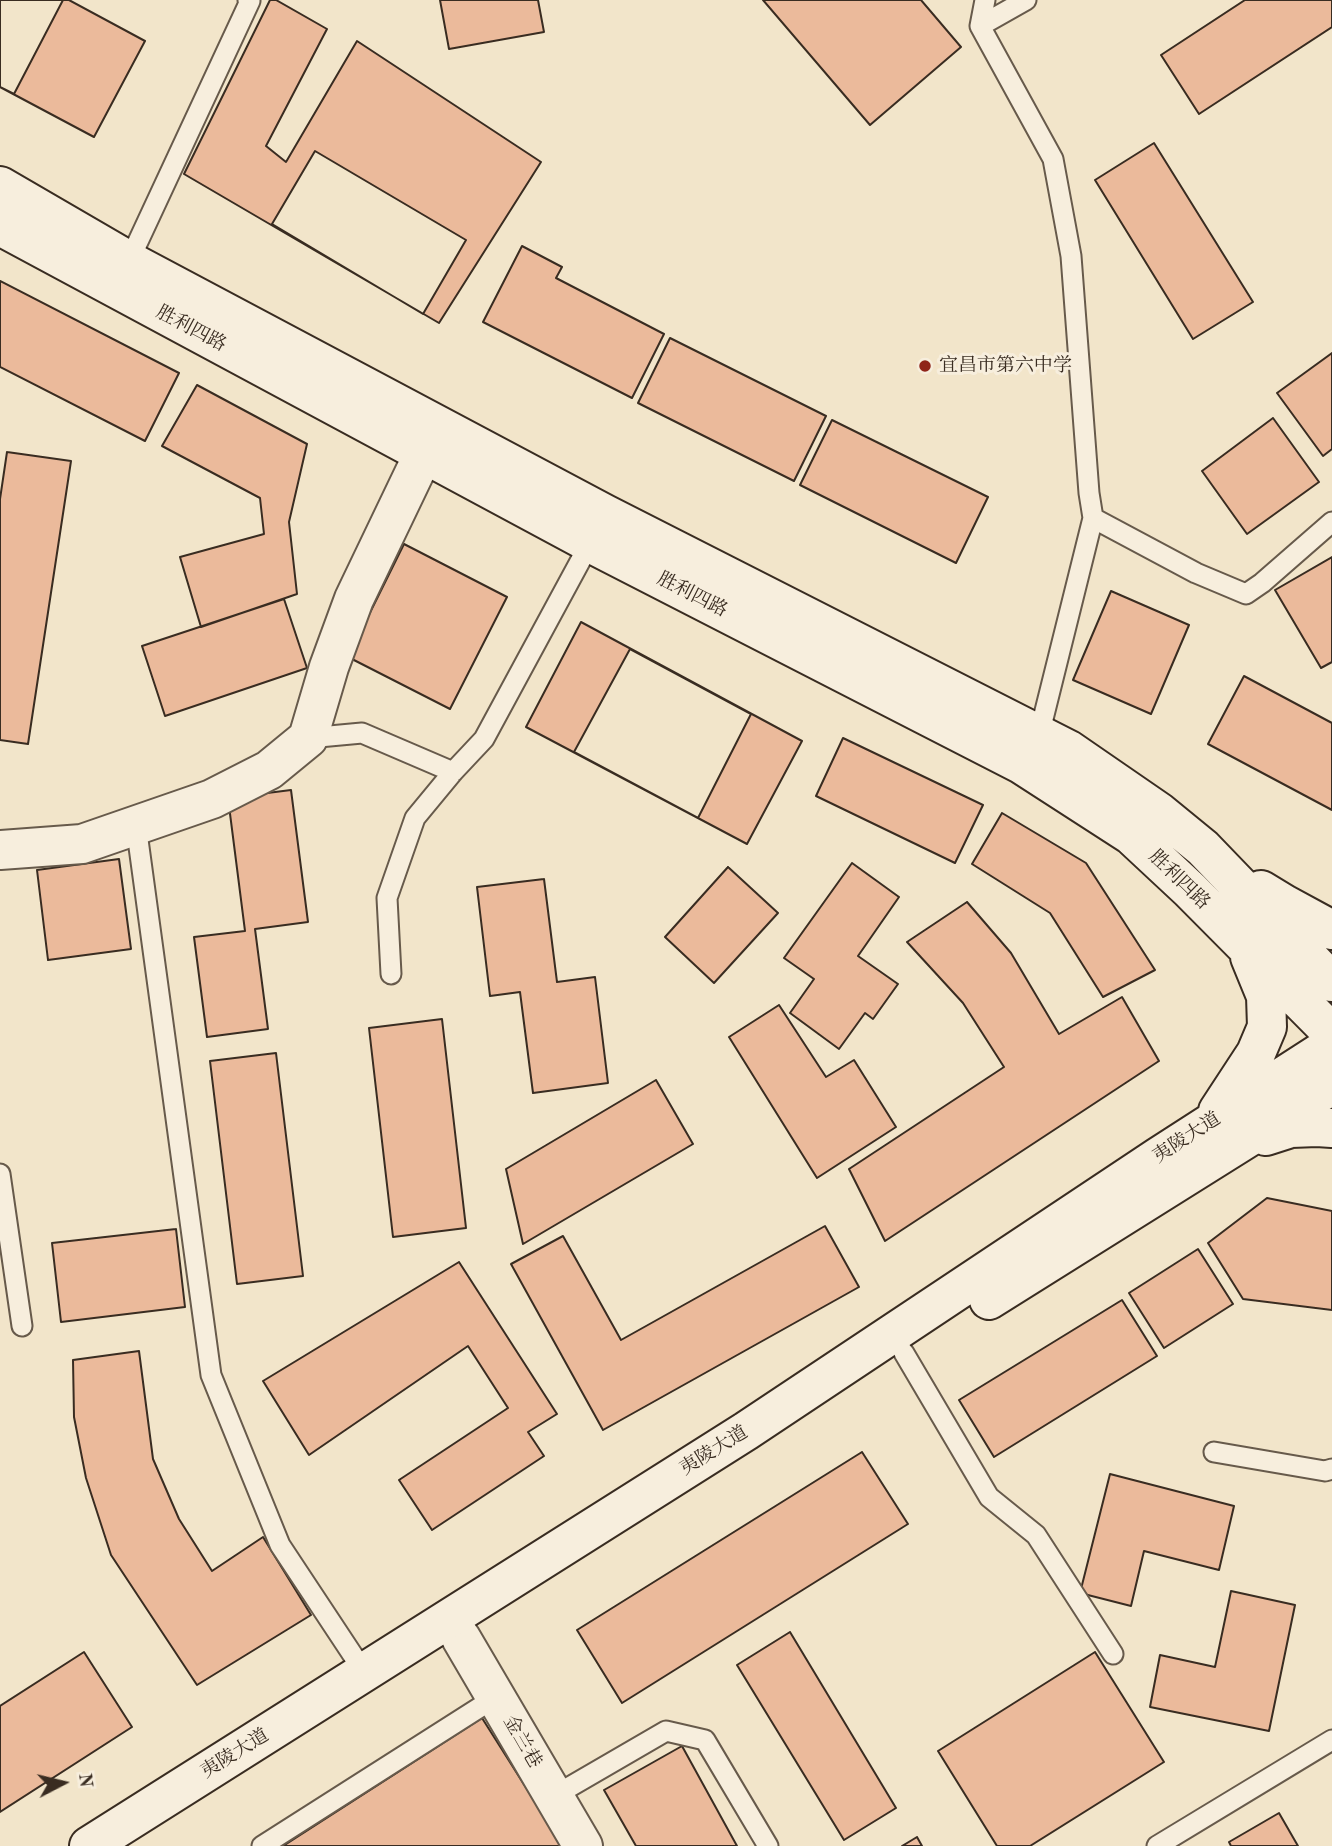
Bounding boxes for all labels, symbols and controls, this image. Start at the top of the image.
street label: 胜利四路 [152,301,230,357]
place label: 宜昌市第六中学 [939,355,1072,377]
marker: 宜昌市第六中学 [917,358,933,374]
street label: 胜利四路 [653,568,731,622]
street label: 胜利四路 [1144,845,1214,915]
street label: 夷陵大道 [1149,1108,1225,1168]
street label: 夷陵大道 [676,1421,752,1481]
street label: 金兰巷 [498,1712,546,1772]
street label: 夷陵大道 [197,1724,273,1784]
north arrow [28,1748,98,1818]
text: N [74,1772,95,1789]

